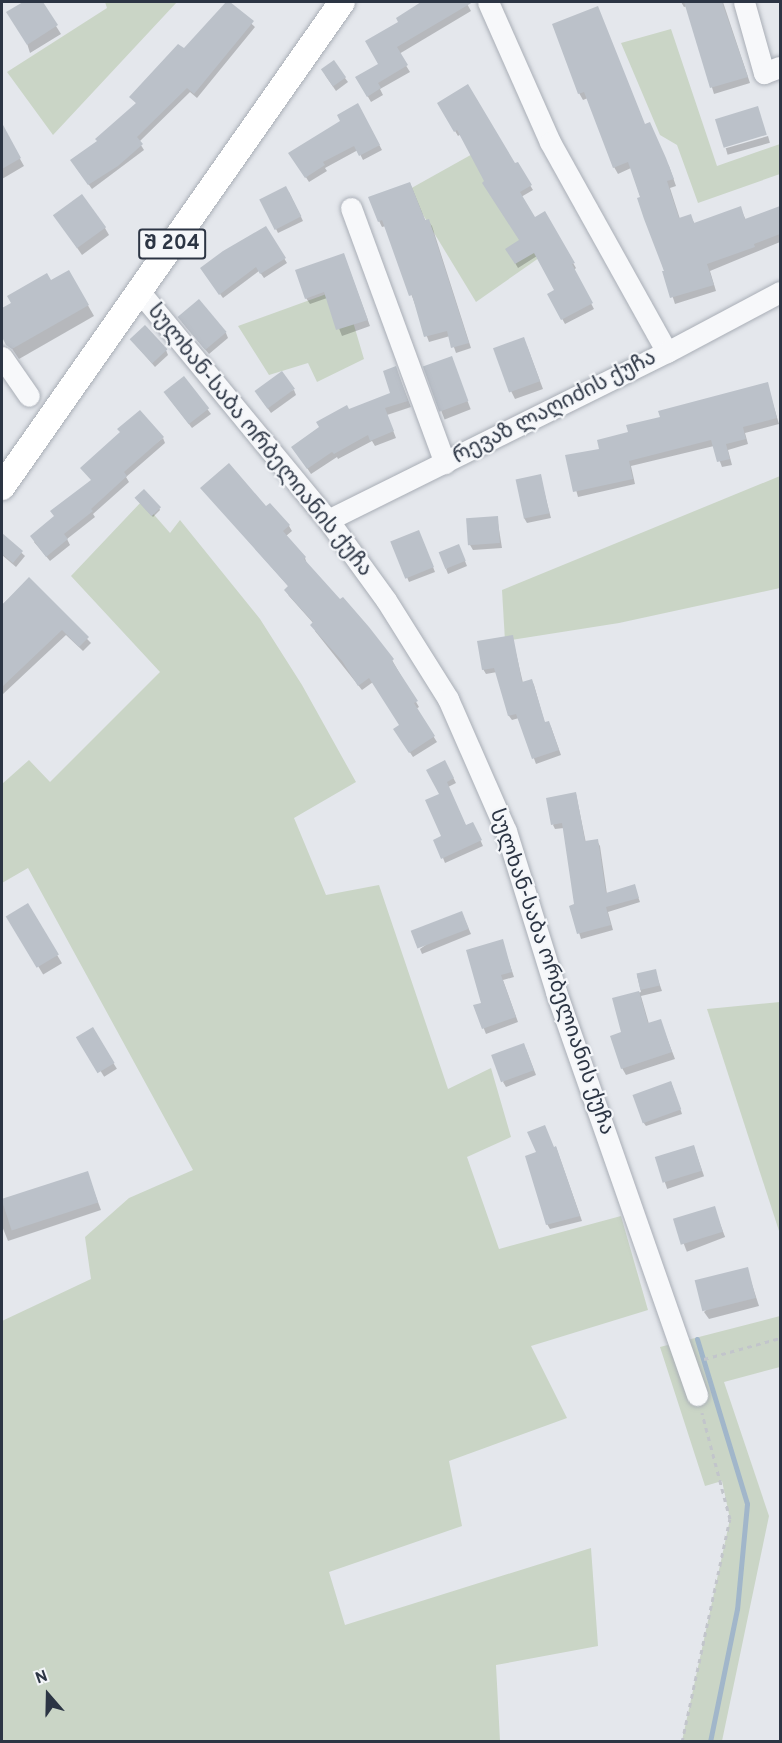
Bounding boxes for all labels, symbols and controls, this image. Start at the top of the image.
road number: შ 204 [138,227,207,261]
street label: სულხან-საბა ორბელიანის ქუჩა [141,300,377,582]
street label: რევაზ ლაღიძის ქუჩა [449,346,661,470]
street label: სულხან-საბა ორბელიანის ქუჩა [483,806,619,1138]
north arrow [18,1665,78,1725]
text: N [33,1667,51,1689]

